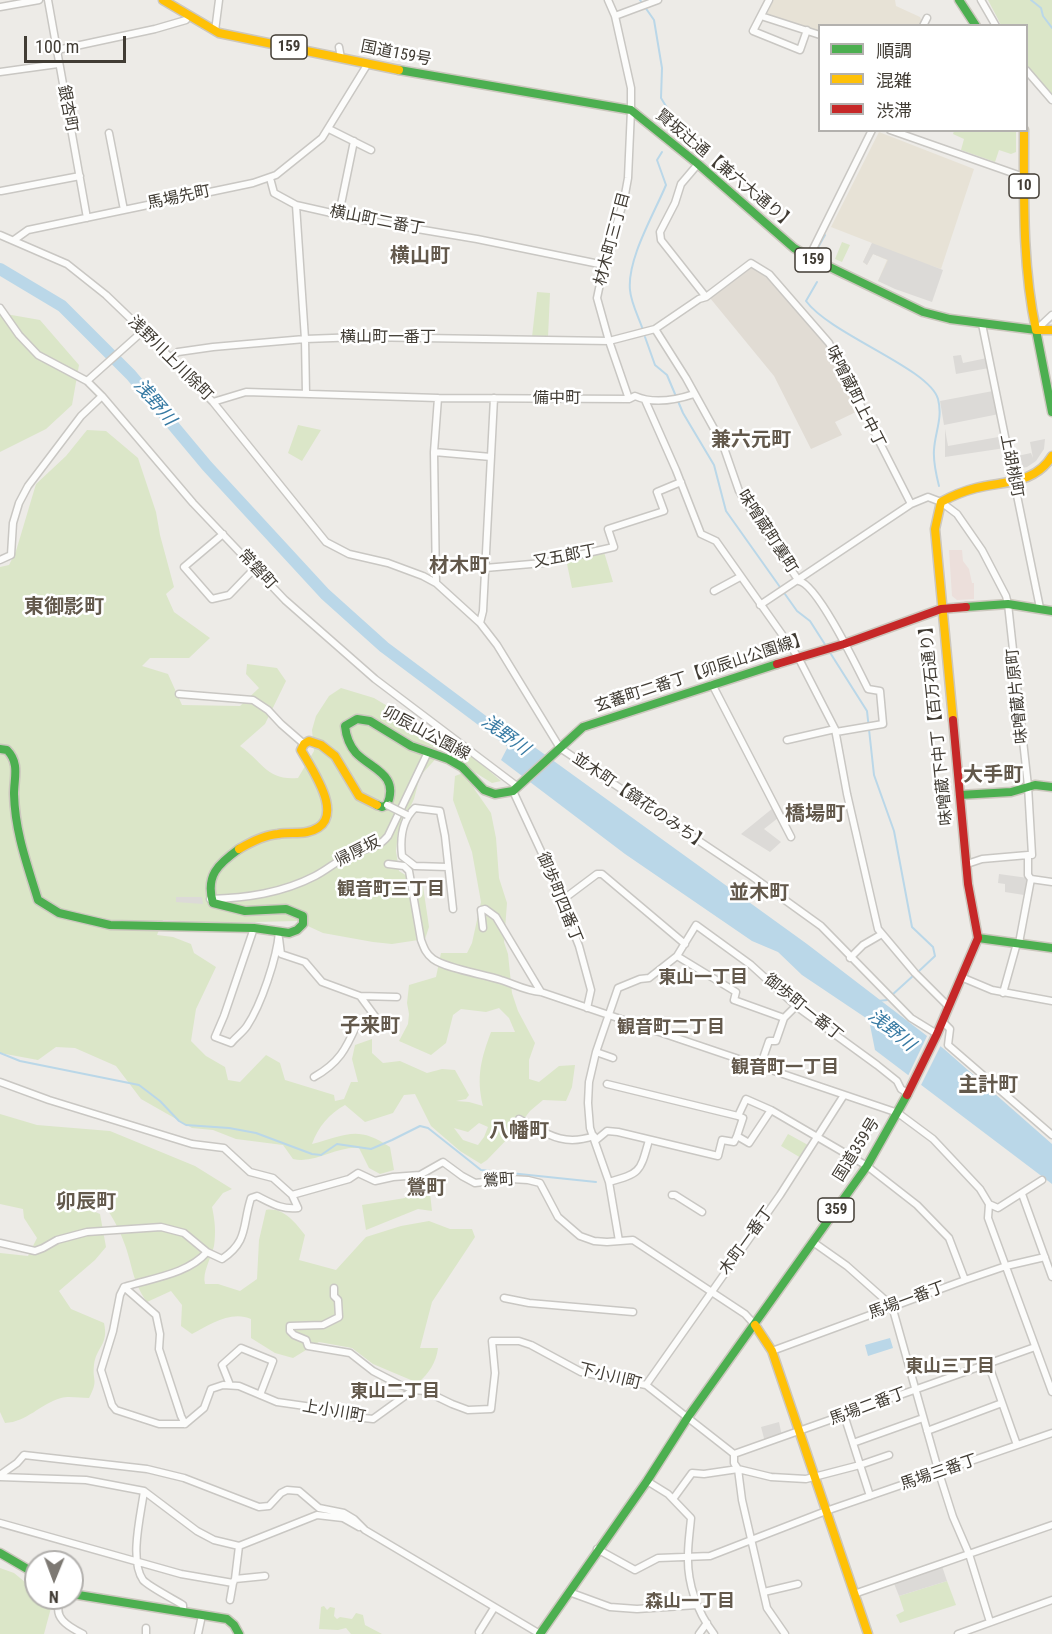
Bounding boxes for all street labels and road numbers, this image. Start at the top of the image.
road number: 159 [271,35,307,59]
street label: 国道159号 [359,38,433,70]
street label: 銀杏町 [53,84,81,134]
street label: 賢坂辻通【兼六大通り】 [651,106,799,234]
road number: 10 [1009,174,1039,198]
street label: 馬場先町 [146,182,212,214]
street label: 材木町三丁目 [591,190,635,288]
street label: 横山町二番丁 [328,202,426,240]
road number: 159 [795,248,831,272]
street label: 浅野川上川除町 [124,313,216,405]
street label: 横山町一番丁 [340,328,436,348]
street label: 味噌蔵町上中丁 [821,343,889,451]
street label: 備中町 [533,389,581,409]
street label: 上胡桃町 [995,433,1027,499]
street label: 味噌蔵町裏町 [733,487,801,577]
street label: 又五郎丁 [532,541,598,573]
street label: 常磐町 [234,546,280,594]
street label: 味噌蔵下中丁【百万石通り】 [917,618,957,826]
street label: 玄蕃町二番丁【卯辰山公園線】 [593,629,811,717]
street label: 味噌蔵片原町 [1003,647,1033,745]
street label: 卯辰山公園線 [379,703,473,765]
street label: 並木町【鏡花のみち】 [568,749,712,855]
street label: 帰厚坂 [332,833,384,871]
street label: 御歩町四番丁 [532,850,586,946]
street label: 御歩町一番丁 [760,970,846,1046]
street label: 国道359号 [830,1115,884,1185]
street label: 鶯町 [482,1170,516,1192]
road number: 359 [818,1198,854,1222]
street label: 木町一番丁 [716,1203,778,1279]
street label: 馬場一番丁 [866,1278,948,1324]
street label: 下小川町 [577,1360,643,1394]
street label: 馬場二番丁 [827,1384,909,1430]
street label: 上小川町 [301,1397,367,1427]
street label: 馬場三番丁 [898,1451,980,1495]

